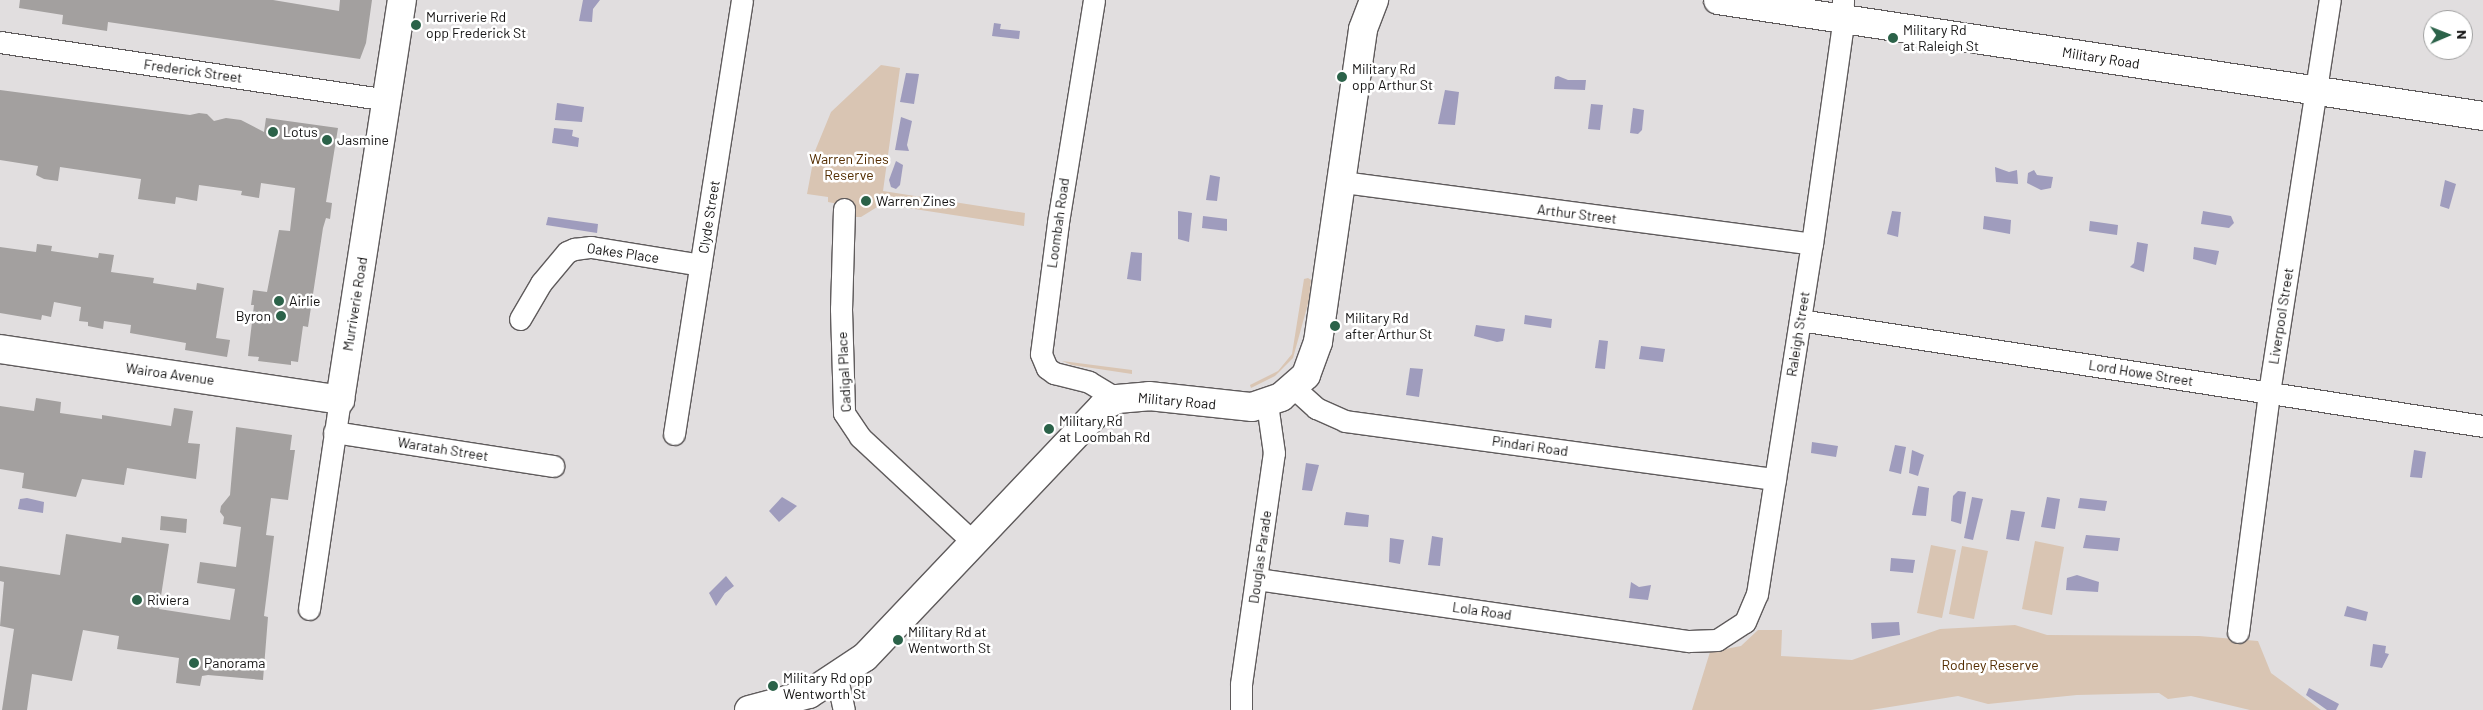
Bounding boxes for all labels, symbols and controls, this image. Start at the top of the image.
place label: Murriverie Rd opp Frederick St [426,9,526,41]
north arrow [2423,10,2473,60]
marker: Murriverie Rd opp Frederick St [410,19,422,31]
place label: Military Rd at Raleigh St [1903,22,1979,54]
text: N [2454,30,2471,40]
marker: Military Rd at Raleigh St [1887,32,1899,44]
street label: Military Road [2061,44,2141,72]
street label: Frederick Street [143,56,243,86]
place label: Military Rd opp Arthur St [1352,61,1433,94]
marker: Military Rd opp Arthur St [1336,71,1348,83]
place label: Lotus [283,124,318,140]
marker: Lotus [267,126,279,138]
place label: Jasmine [337,132,389,148]
marker: Jasmine [321,134,333,146]
park label: Warren Zines Reserve [809,151,889,184]
street label: Loombah Road [1043,177,1073,269]
street label: Clyde Street [695,179,723,255]
place label: Warren Zines [876,193,955,209]
marker: Warren Zines [860,195,872,207]
street label: Arthur Street [1536,201,1618,227]
street label: Oakes Place [586,240,660,266]
street label: Murriverie Road [339,256,371,352]
street label: Liverpool Street [2265,266,2297,366]
street label: Raleigh Street [1783,290,1813,378]
place label: Airlie [289,293,320,309]
marker: Airlie [273,295,285,307]
place label: Byron [236,308,271,324]
marker: Byron [275,310,287,322]
place label: Military Rd after Arthur St [1345,310,1432,342]
marker: Military Rd after Arthur St [1329,320,1341,332]
street label: Cadigal Place [833,331,855,413]
street label: Lord Howe Street [2087,356,2195,390]
street label: Wairoa Avenue [125,359,215,389]
street label: Military Road [1137,389,1217,413]
place label: Military Rd at Loombah Rd [1059,413,1150,446]
marker: Military Rd at Loombah Rd [1043,423,1055,435]
street label: Pindari Road [1491,432,1569,460]
street label: Waratah Street [396,434,490,464]
street label: Douglas Parade [1245,509,1275,605]
place label: Riviera [147,592,189,608]
marker: Riviera [131,594,143,606]
street label: Lola Road [1451,599,1513,623]
place label: Military Rd at Wentworth St [908,624,991,656]
marker: Military Rd at Wentworth St [892,634,904,646]
place label: Panorama [204,655,265,671]
marker: Panorama [188,657,200,669]
park label: Rodney Reserve [1941,657,2039,673]
place label: Military Rd opp Wentworth St [783,670,872,702]
marker: Military Rd opp Wentworth St [767,680,779,692]

